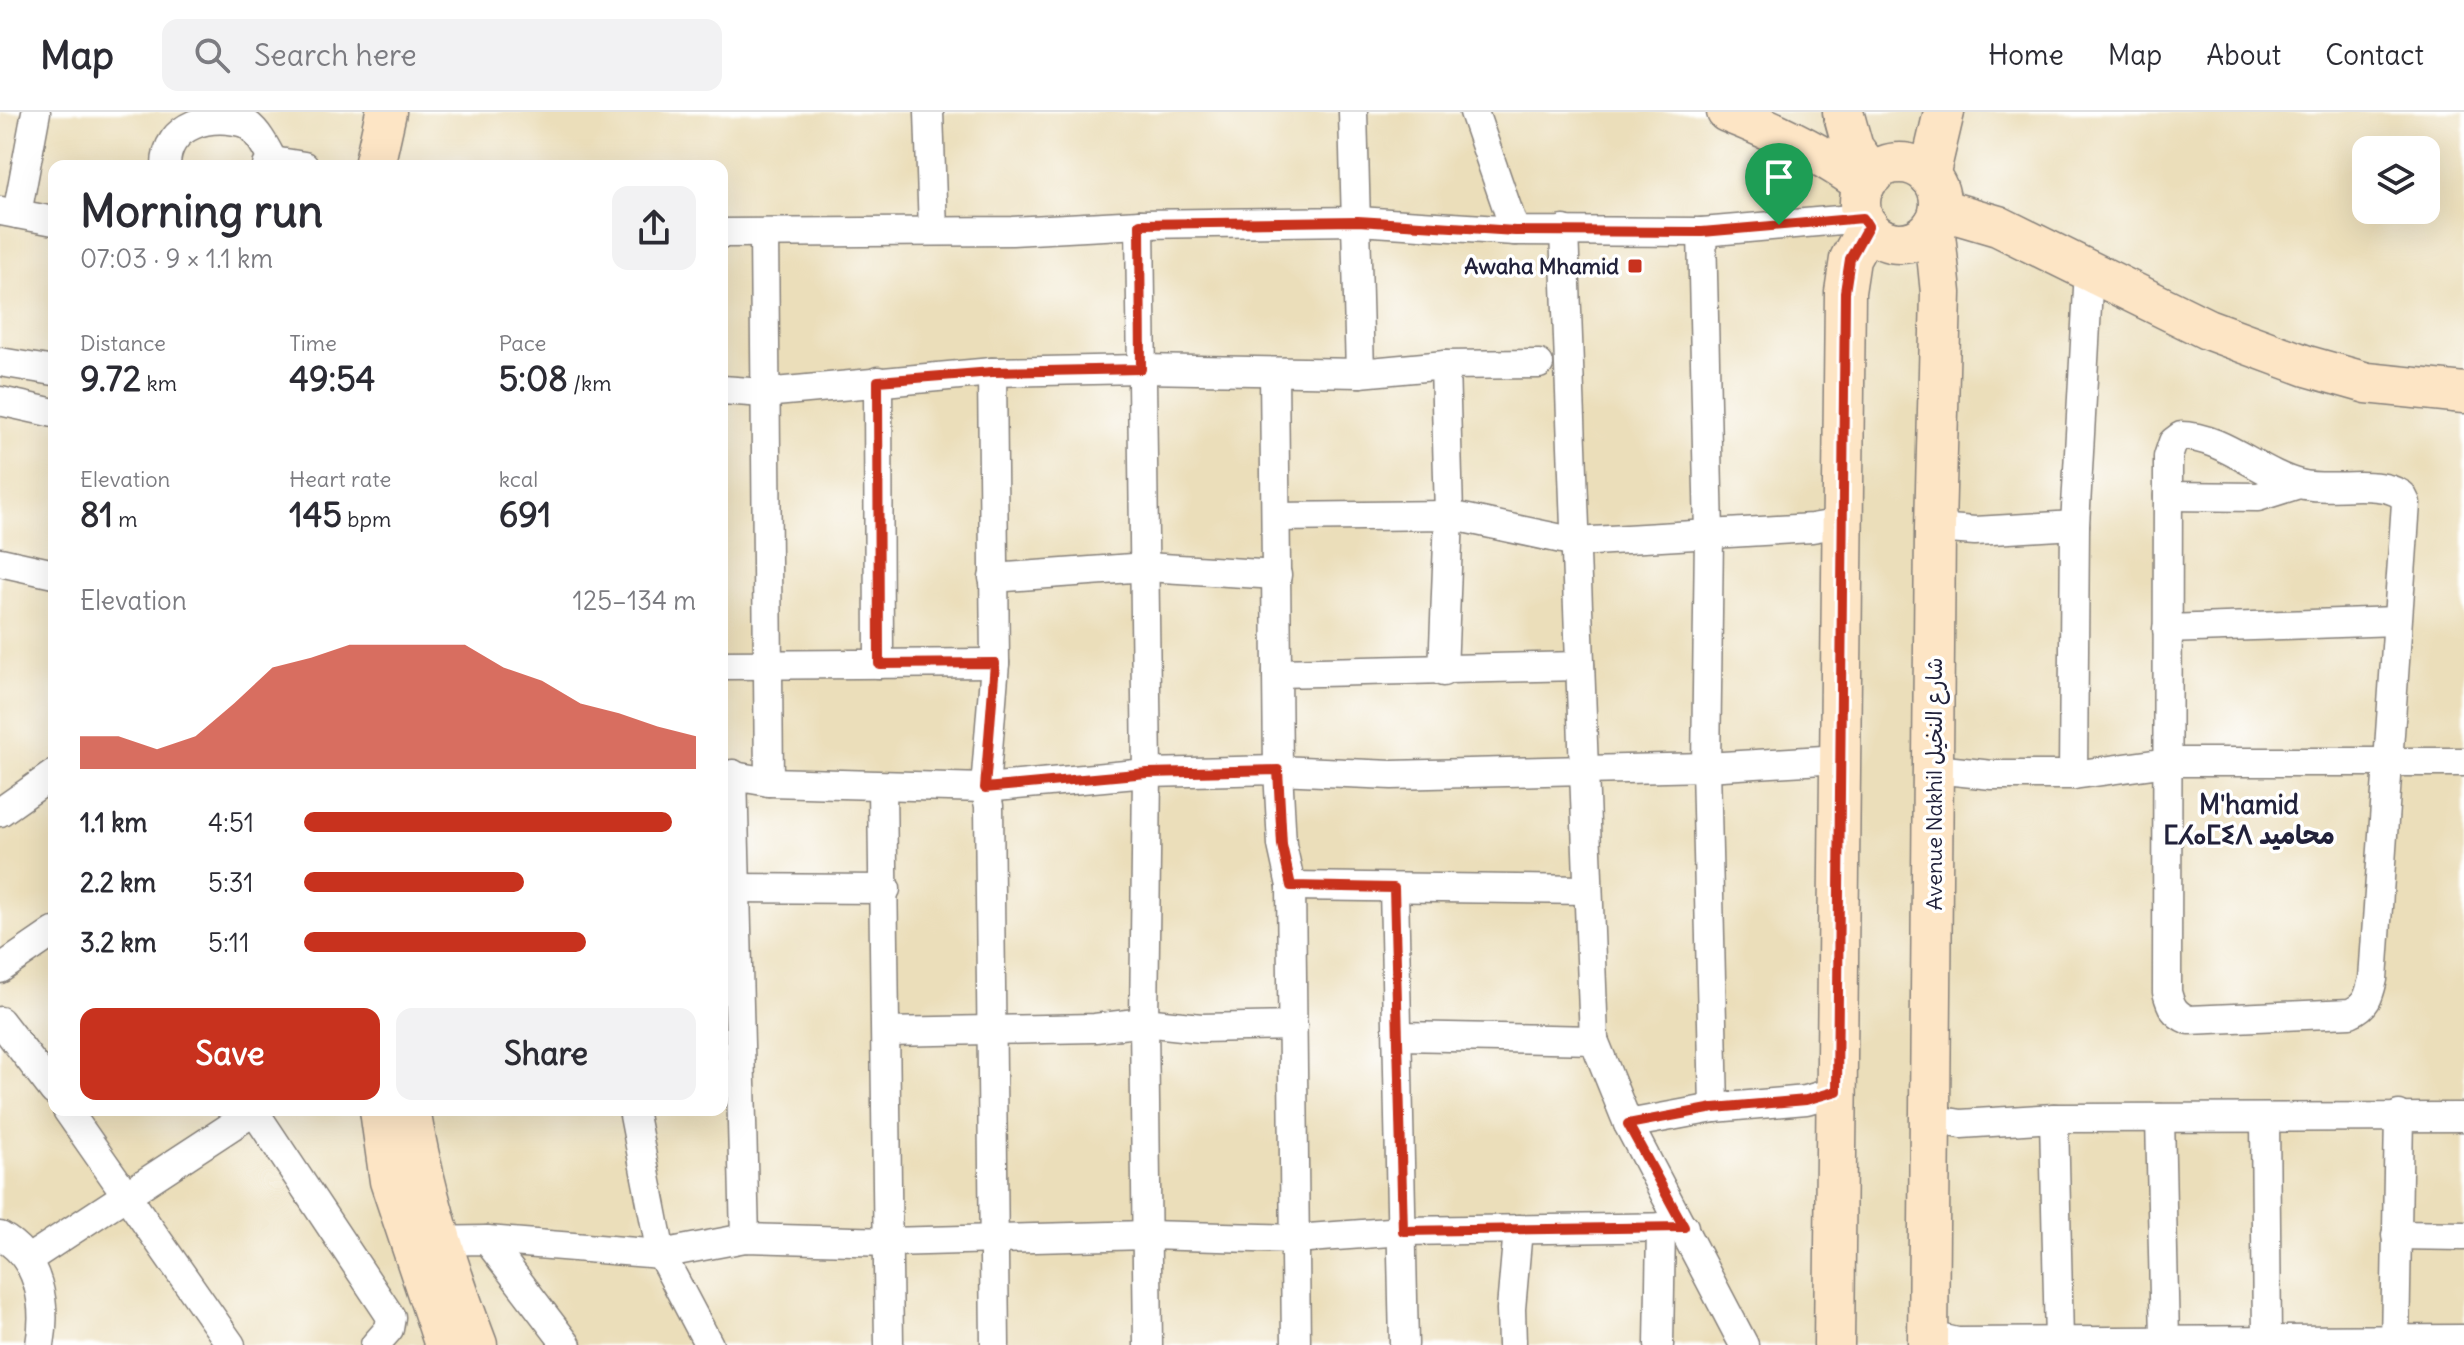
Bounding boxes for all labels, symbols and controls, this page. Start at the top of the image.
search box [162,19,722,91]
text: Map [40,32,114,79]
icon: search [190,33,234,77]
text: Search here [254,36,417,74]
text: Home [1988,37,2064,73]
text: Map [2108,37,2162,73]
text: About [2206,37,2281,73]
text: Contact [2325,37,2424,73]
map controls [2352,136,2440,224]
button: layers [2352,136,2440,224]
pin [1745,143,1813,225]
icon: arrive [1757,155,1801,199]
text: Morning run [80,184,323,239]
button: share [612,186,696,270]
text: 07:03 · 9 × 1.1 km [80,242,273,275]
place label: Awaha Mhamid [1464,252,1619,280]
marker: Awaha Mhamid [1626,257,1644,275]
text: Distance [80,329,166,357]
text: Time [289,329,337,357]
text: Pace [499,329,546,357]
text: 9.72 [80,357,141,400]
text: 49:54 [289,357,375,400]
text: 5:08 [499,357,568,400]
text: km [141,369,177,397]
text: /km [568,369,612,397]
text: Elevation [80,465,170,493]
text: Heart rate [289,465,391,493]
text: kcal [499,465,538,493]
text: 81 [80,493,113,536]
text: 145 [289,493,342,536]
text: 691 [499,493,551,536]
text: m [113,505,138,533]
text: bpm [342,505,391,533]
text: Elevation [80,584,187,617]
text: 125–134 m [573,584,696,617]
street label: Avenue Nakhil شارع النخيل [1920,657,1950,911]
district label: M'hamid ⵎⵃⴰⵎⵉⴷ محاميد [2163,788,2335,851]
text: 1.1 km [80,806,147,839]
text: 4:51 [208,806,254,839]
text: 2.2 km [80,866,156,899]
text: 5:31 [208,866,254,899]
text: 3.2 km [80,926,157,959]
text: 5:11 [208,926,249,959]
button: Save [80,1008,380,1100]
button: Share [396,1008,696,1100]

